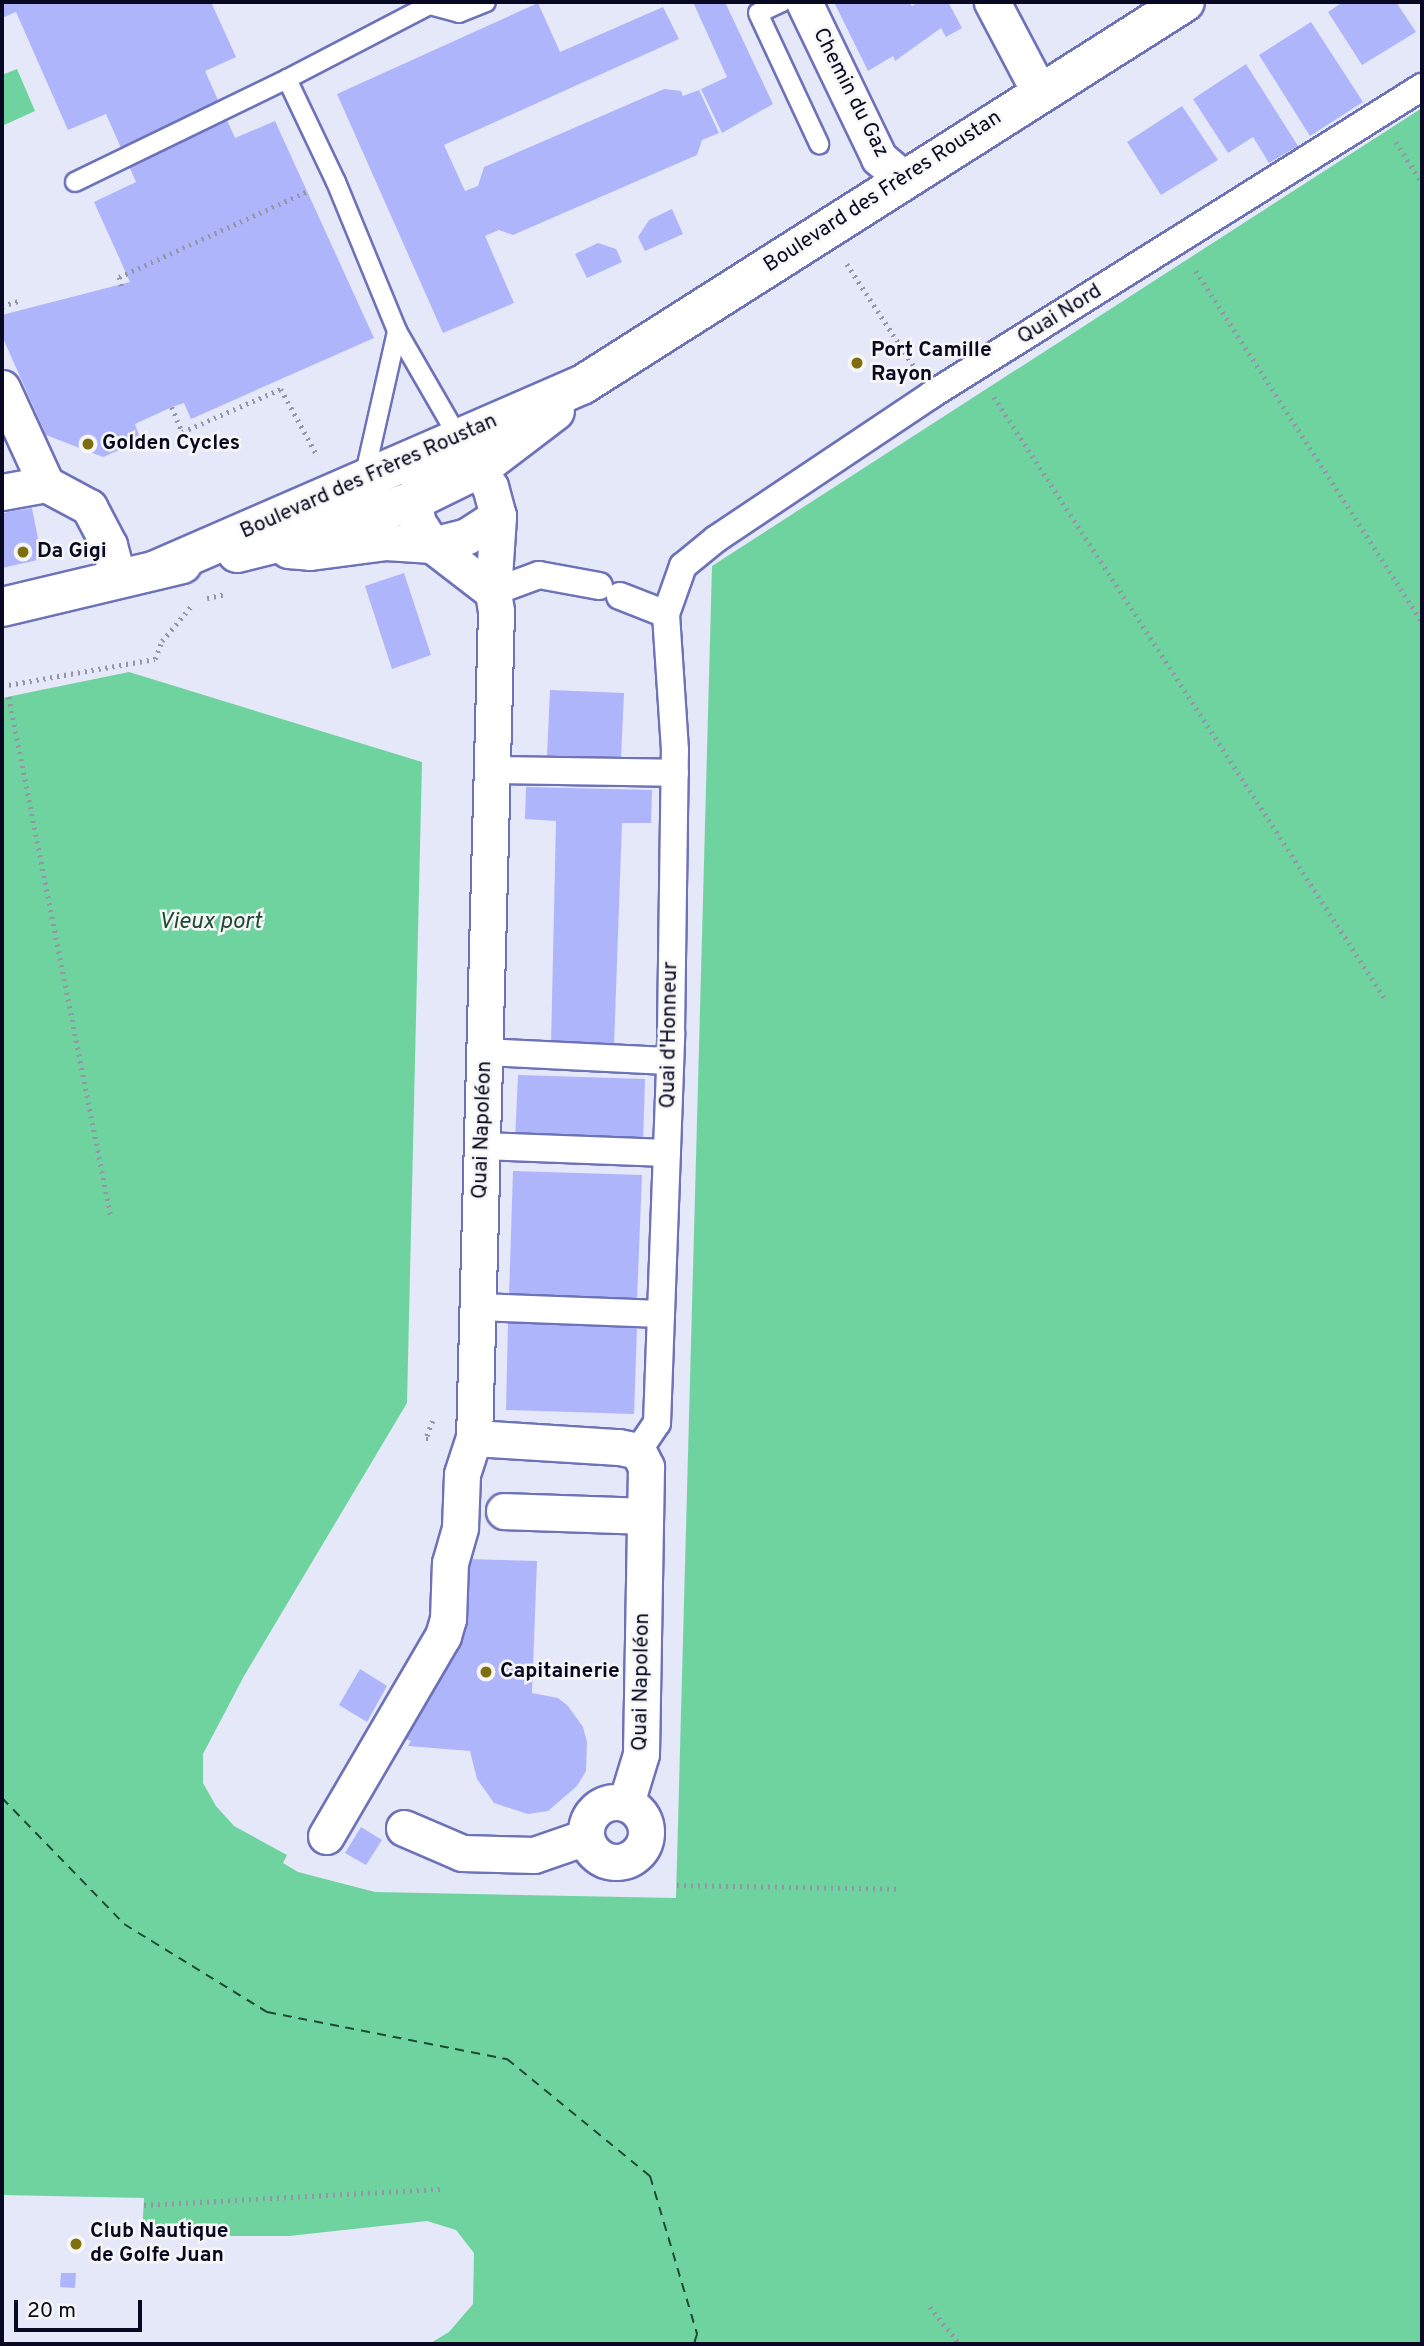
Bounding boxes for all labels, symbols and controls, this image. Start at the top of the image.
street label: Chemin du Gaz [807,24,893,162]
street label: Boulevard des Frères Roustan [759,106,1007,278]
street label: Quai Nord [1013,279,1107,351]
place label: Port Camille Rayon [871,338,992,388]
marker: Port Camille Rayon [849,355,865,371]
street label: Boulevard des Frères Roustan [237,409,501,545]
place label: Golden Cycles [102,431,240,457]
marker: Golden Cycles [80,436,96,452]
place label: Da Gigi [37,539,107,565]
marker: Da Gigi [15,544,31,560]
water label: Vieux port [158,909,262,937]
street label: Quai d'Honneur [656,961,684,1109]
street label: Quai Napoléon [468,1060,498,1200]
street label: Quai Napoléon [628,1613,656,1751]
place label: Capitainerie [500,1659,620,1685]
marker: Capitainerie [478,1664,494,1680]
place label: Club Nautique de Golfe Juan [90,2219,228,2269]
marker: Club Nautique de Golfe Juan [68,2236,84,2252]
scale bar [18,2286,145,2330]
text: 20 m [27,2298,76,2325]

